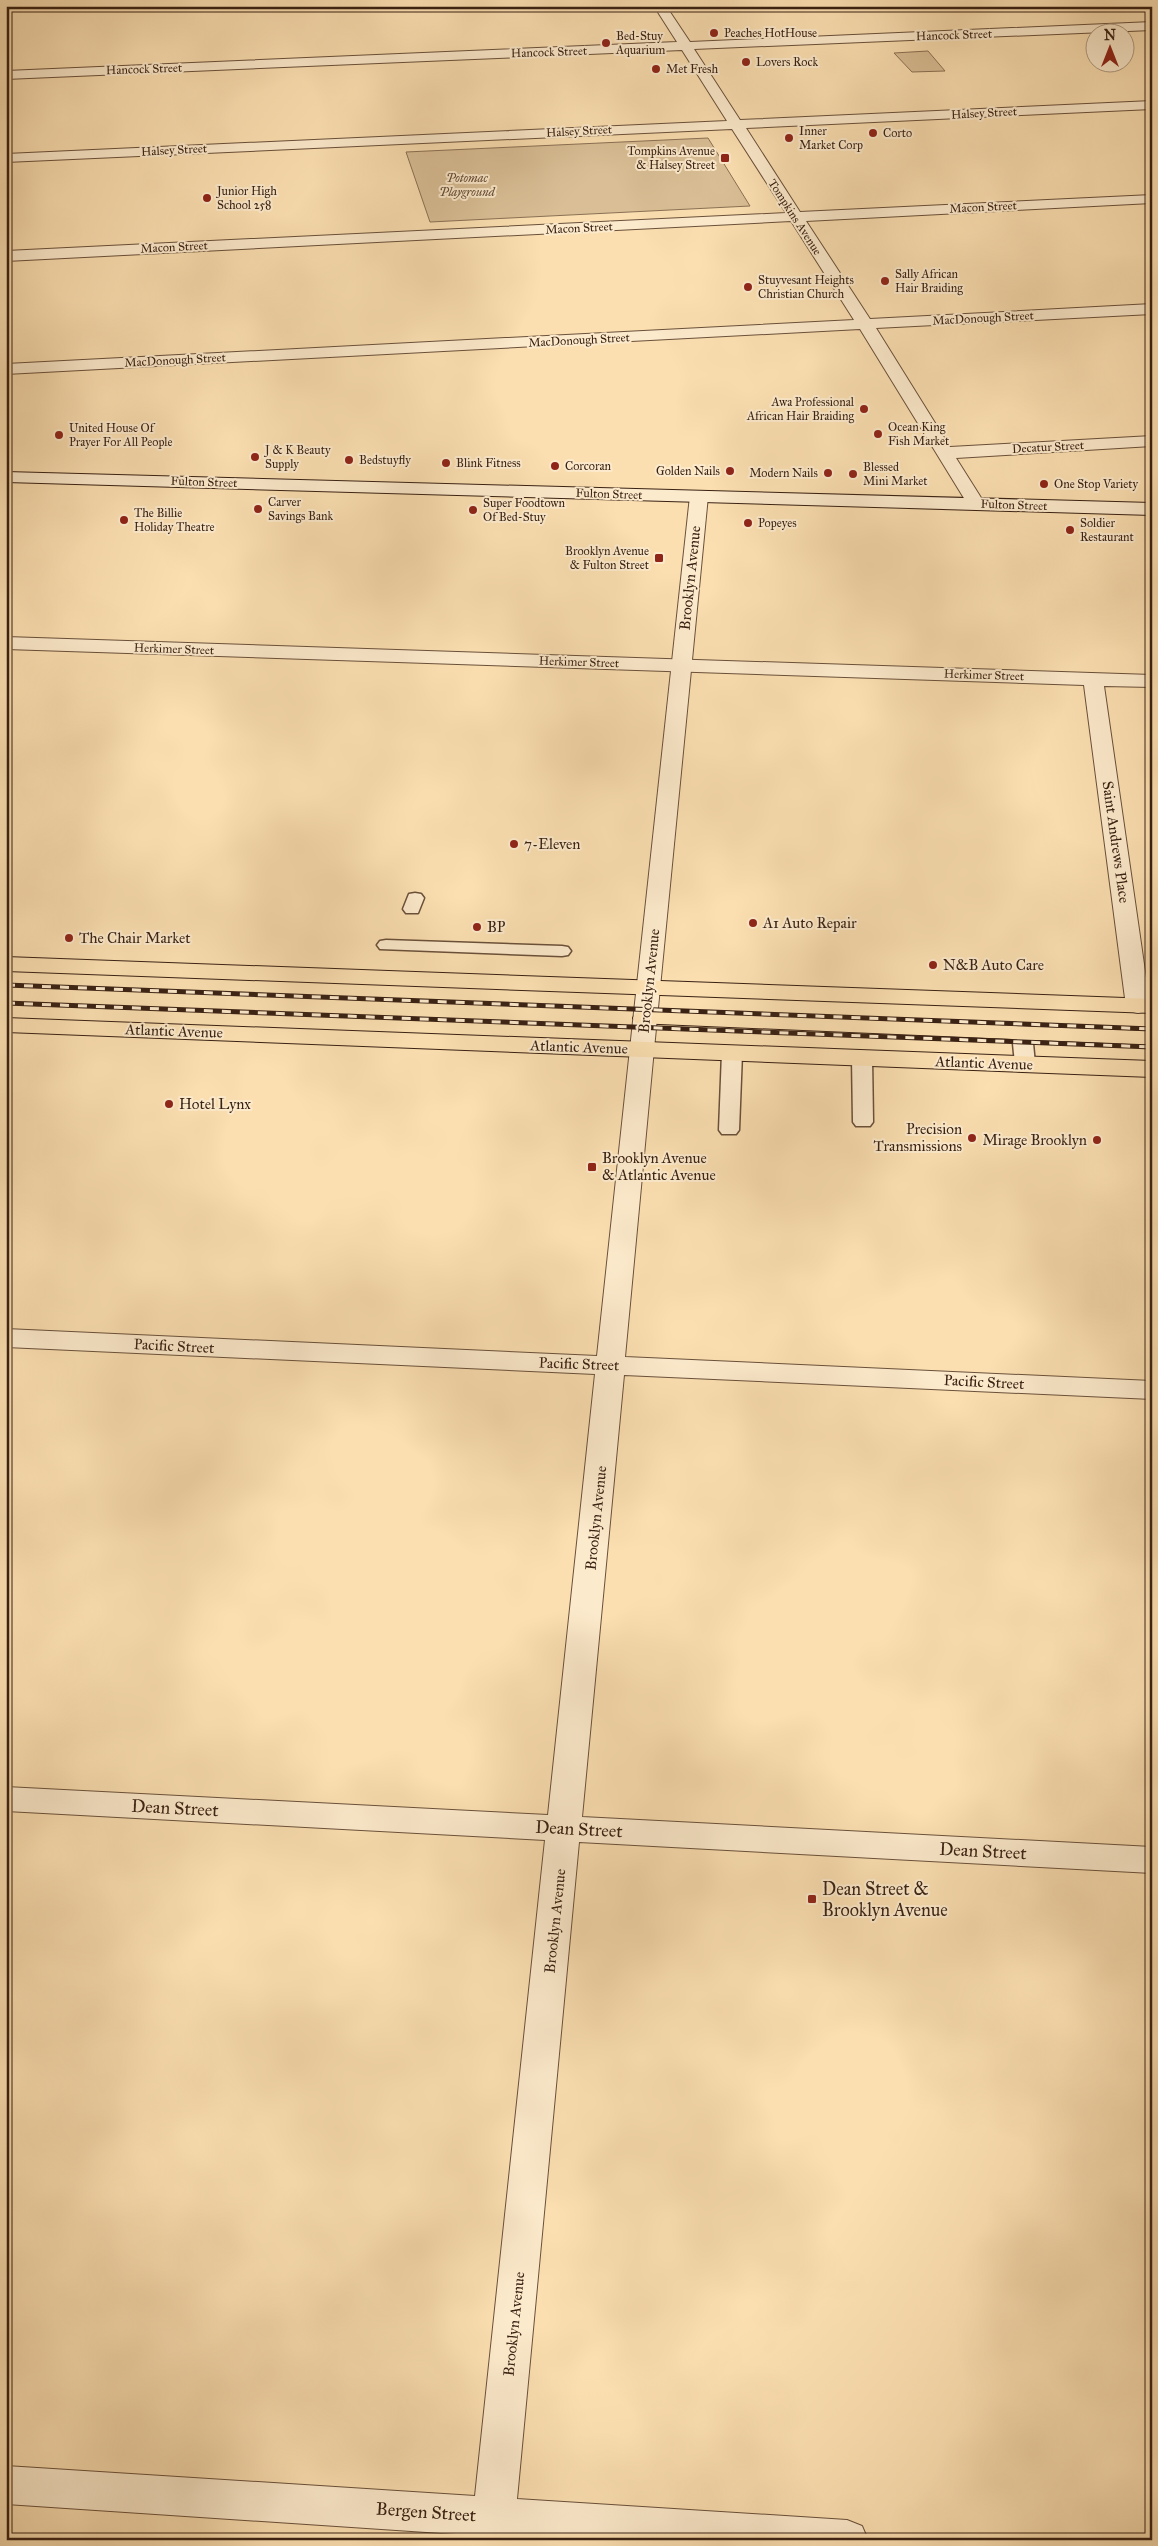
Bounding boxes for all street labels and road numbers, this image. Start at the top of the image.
street label: Hancock Street [916,27,993,43]
street label: Hancock Street [511,44,588,60]
street label: Hancock Street [106,61,183,77]
street label: Halsey Street [951,104,1018,122]
street label: Halsey Street [546,122,613,140]
street label: Halsey Street [141,141,208,159]
street label: Tompkins Avenue [765,176,825,258]
street label: Macon Street [949,198,1018,216]
street label: Macon Street [545,219,614,237]
street label: Macon Street [140,238,209,256]
street label: MacDonough Street [932,308,1035,329]
street label: MacDonough Street [528,330,631,351]
street label: MacDonough Street [124,350,227,371]
street label: Decatur Street [1012,438,1085,456]
street label: Fulton Street [170,474,238,490]
street label: Fulton Street [575,486,643,502]
street label: Fulton Street [980,497,1048,513]
street label: Brooklyn Avenue [676,525,704,631]
street label: Herkimer Street [134,641,215,657]
street label: Herkimer Street [539,654,620,670]
street label: Herkimer Street [944,667,1025,683]
street label: Saint Andrews Place [1099,780,1133,904]
street label: Brooklyn Avenue [635,928,663,1034]
street label: Atlantic Avenue [124,1020,223,1042]
street label: Atlantic Avenue [529,1036,628,1058]
street label: Atlantic Avenue [934,1052,1033,1074]
street label: Pacific Street [133,1335,215,1357]
street label: Pacific Street [538,1354,620,1374]
street label: Pacific Street [943,1371,1025,1393]
street label: Brooklyn Avenue [582,1465,610,1571]
street label: Dean Street [131,1795,220,1821]
street label: Dean Street [535,1816,624,1842]
street label: Dean Street [939,1838,1028,1864]
street label: Brooklyn Avenue [541,1868,569,1974]
street label: Brooklyn Avenue [500,2271,528,2377]
street label: Bergen Street [375,2498,477,2528]

